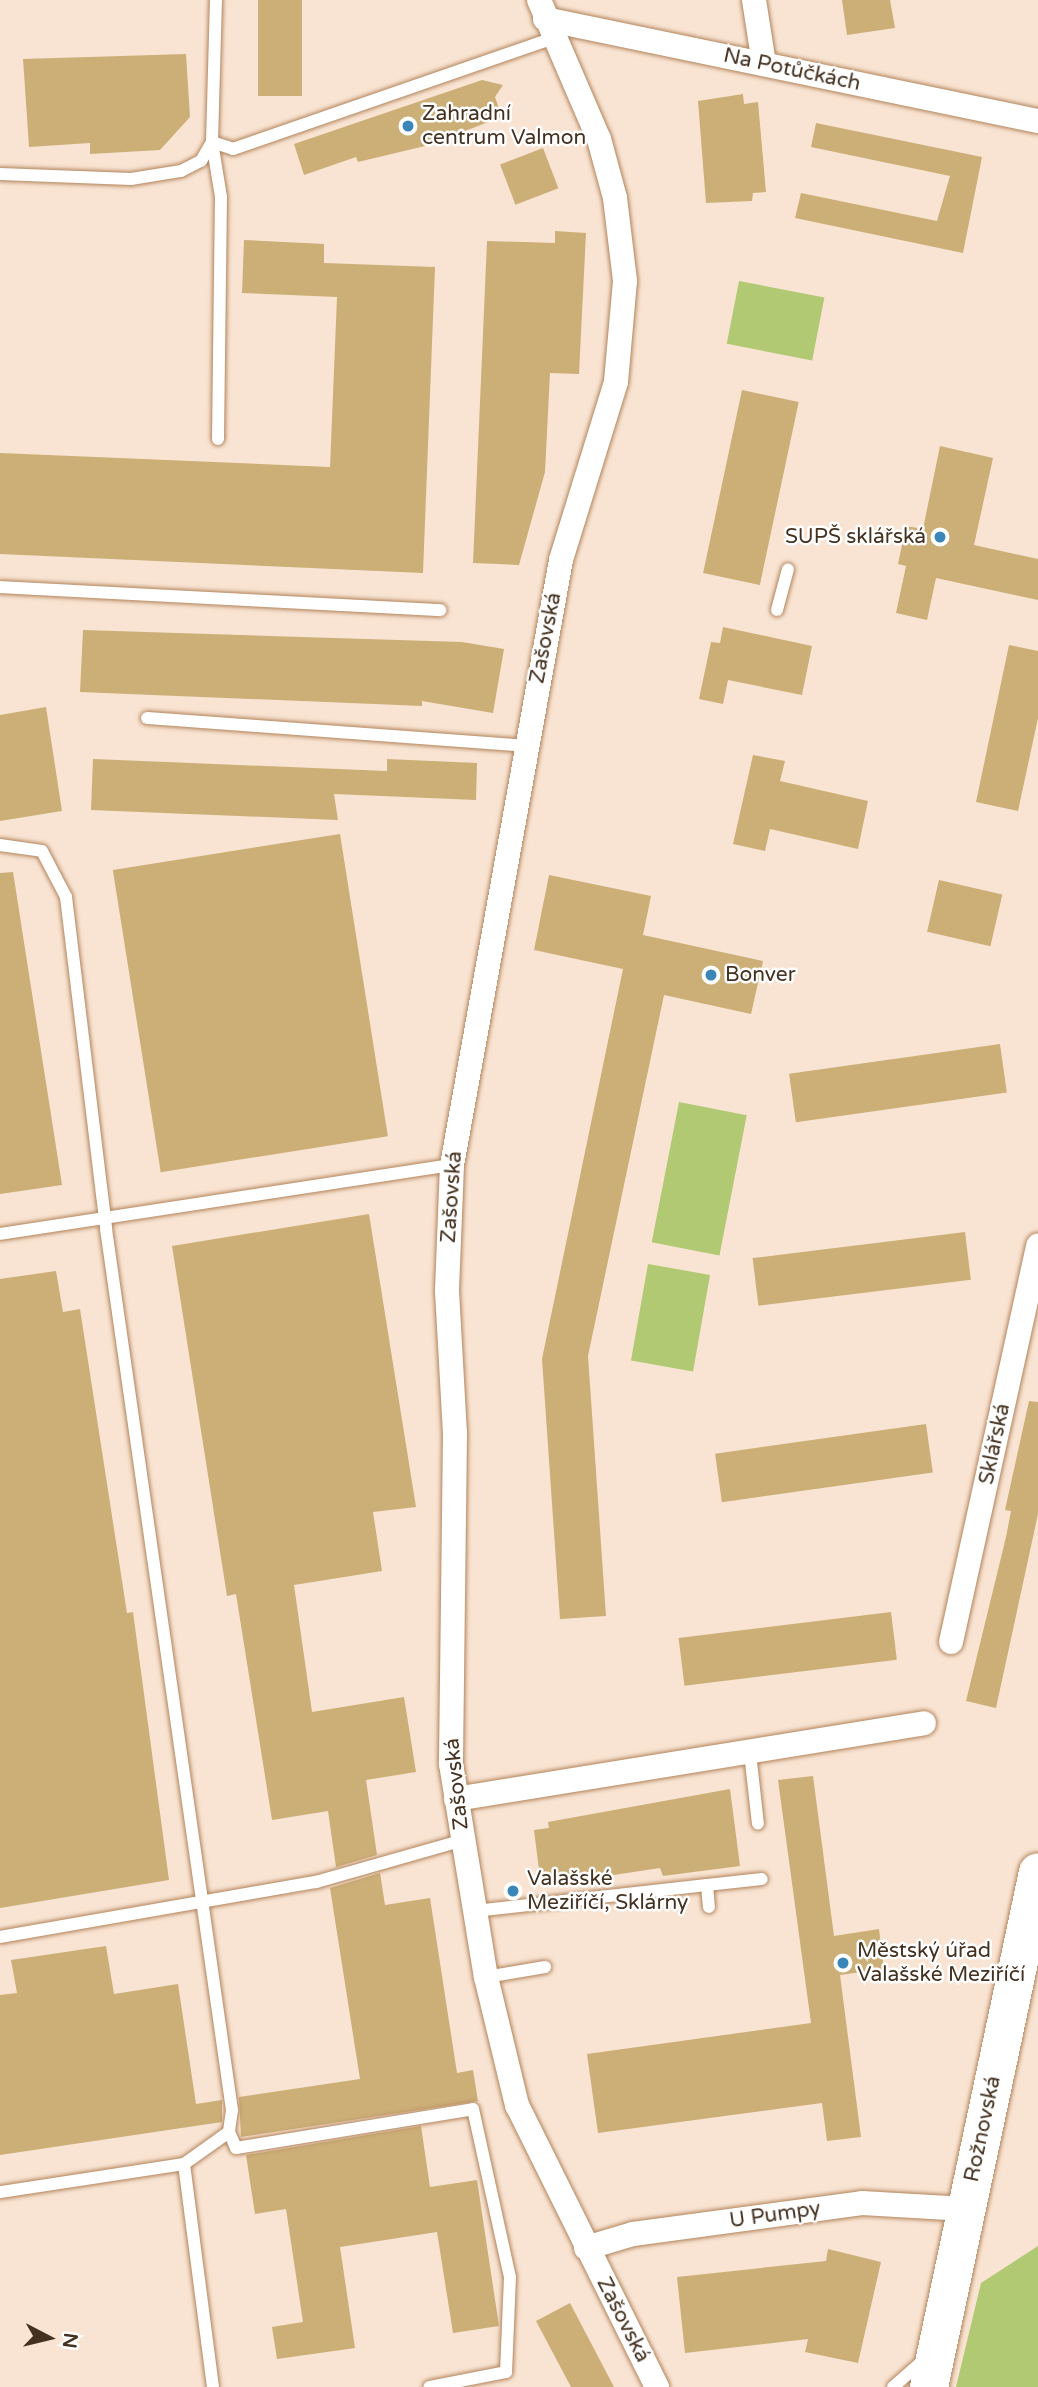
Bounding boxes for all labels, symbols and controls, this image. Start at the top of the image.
street label: Na Potůčkách [721,43,863,97]
place label: Zahradní centrum Valmon [422,101,586,151]
marker: Zahradní centrum Valmon [400,118,416,134]
place label: SUPŠ sklářská [785,524,926,550]
marker: SUPŠ sklářská [932,529,948,545]
street label: Zašovská [525,590,567,686]
place label: Bonver [725,962,796,988]
marker: Bonver [703,967,719,983]
street label: Zašovská [436,1150,468,1244]
street label: Sklářská [974,1401,1016,1487]
street label: Zašovská [440,1737,474,1831]
place label: Valašské Meziříčí, Sklárny [527,1866,688,1916]
marker: Valašské Meziříčí, Sklárny [505,1883,521,1899]
place label: Městský úřad Valašské Meziříčí [857,1938,1025,1988]
marker: Městský úřad Valašské Meziříčí [835,1955,851,1971]
street label: Rožnovská [959,2074,1007,2184]
street label: U Pumpy [728,2196,822,2234]
street label: Zašovská [591,2273,655,2367]
north arrow [14,2303,84,2373]
text: N [58,2332,82,2349]

